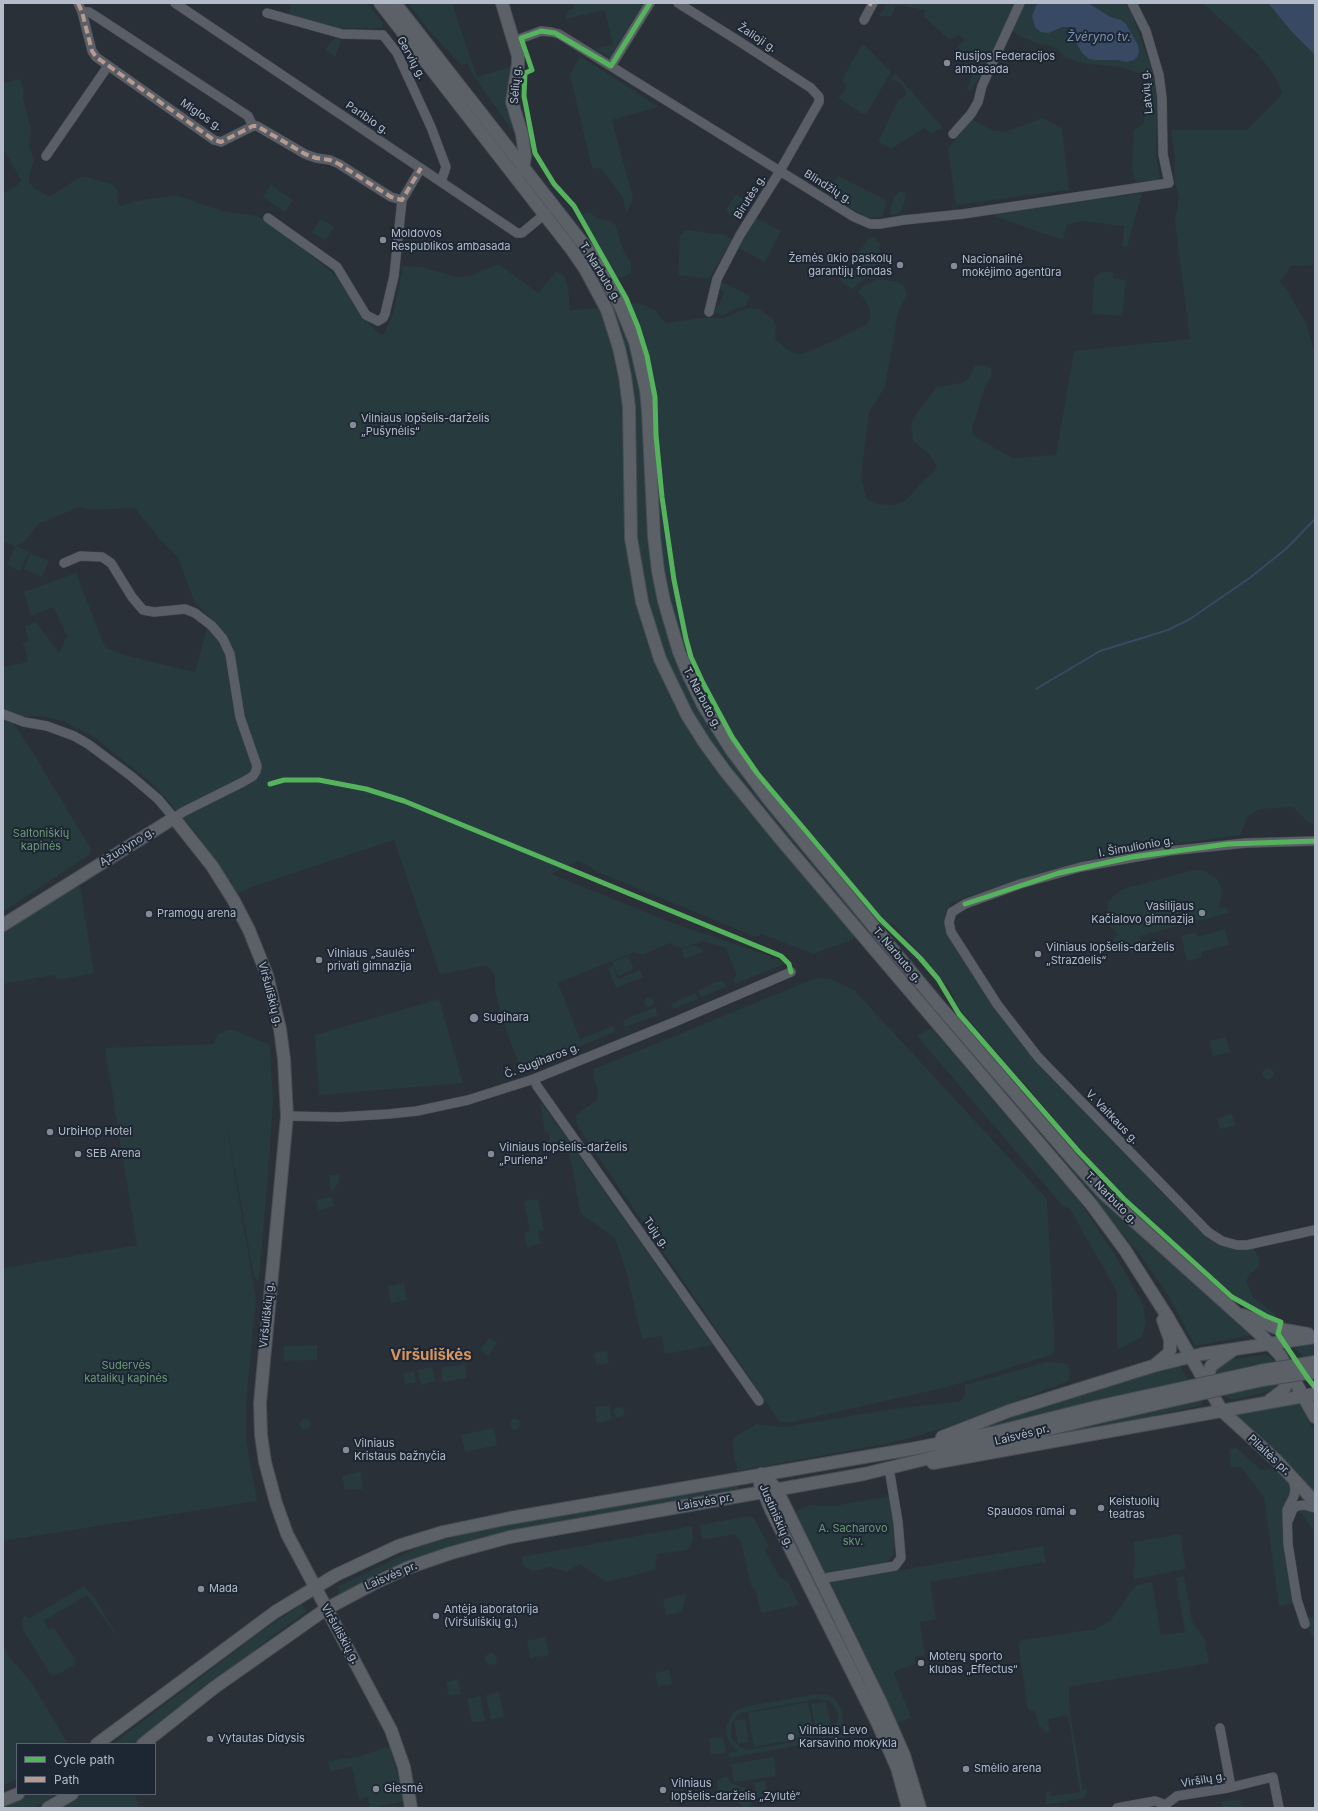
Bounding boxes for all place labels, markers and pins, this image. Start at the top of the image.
place label: Rusijos Federacijos ambasada [955,50,1055,76]
marker: Rusijos Federacijos ambasada [942,58,952,68]
place label: Moldovos Respublikos ambasada [391,227,510,253]
marker: Moldovos Respublikos ambasada [378,235,388,245]
place label: Žemės ūkio paskolų garantijų fondas [788,252,892,278]
place label: Nacionalinė mokėjimo agentūra [962,253,1061,279]
marker: Žemės ūkio paskolų garantijų fondas [895,260,905,270]
marker: Nacionalinė mokėjimo agentūra [949,261,959,271]
place label: Vilniaus lopšelis-darželis „Pušynėlis“ [361,412,490,438]
marker: Vilniaus lopšelis-darželis „Pušynėlis“ [348,420,358,430]
place label: Vasilijaus Kačialovo gimnazija [1091,900,1194,926]
place label: Pramogų arena [157,907,236,921]
marker: Vasilijaus Kačialovo gimnazija [1197,908,1207,918]
marker: Pramogų arena [144,909,154,919]
place label: Vilniaus lopšelis-darželis „Strazdelis“ [1046,941,1175,967]
place label: Vilniaus „Saulės” privati gimnazija [327,947,415,973]
marker: Vilniaus lopšelis-darželis „Strazdelis“ [1033,949,1043,959]
marker: Vilniaus „Saulės” privati gimnazija [314,955,324,965]
place label: Sugihara [483,1011,529,1025]
marker: Sugihara [468,1012,480,1024]
place label: UrbiHop Hotel [58,1125,132,1139]
marker: UrbiHop Hotel [45,1127,55,1137]
place label: Vilniaus lopšelis-darželis „Puriena“ [499,1141,628,1167]
place label: SEB Arena [86,1147,141,1161]
marker: SEB Arena [73,1149,83,1159]
marker: Vilniaus lopšelis-darželis „Puriena“ [486,1149,496,1159]
place label: Vilniaus Kristaus bažnyčia [354,1437,446,1463]
marker: Vilniaus Kristaus bažnyčia [341,1445,351,1455]
place label: Keistuolių teatras [1109,1495,1159,1521]
marker: Keistuolių teatras [1096,1503,1106,1513]
place label: Spaudos rūmai [987,1505,1065,1519]
marker: Spaudos rūmai [1068,1507,1078,1517]
place label: Mada [209,1582,238,1596]
marker: Mada [196,1584,206,1594]
place label: Antėja laboratorija (Viršuliškių g.) [444,1603,538,1629]
marker: Antėja laboratorija (Viršuliškių g.) [431,1611,441,1621]
place label: Moterų sporto klubas „Effectus“ [929,1650,1018,1676]
marker: Moterų sporto klubas „Effectus“ [916,1658,926,1668]
place label: Vilniaus Levo Karsavino mokykla [799,1724,897,1750]
place label: Vytautas Didysis [218,1732,305,1746]
marker: Vilniaus Levo Karsavino mokykla [786,1732,796,1742]
marker: Vytautas Didysis [205,1734,215,1744]
place label: Smėlio arena [974,1762,1041,1776]
marker: Smėlio arena [961,1764,971,1774]
place label: Vilniaus lopšelis-darželis „Zylutė“ [671,1777,800,1803]
place label: Giesmė [384,1782,423,1796]
marker: Giesmė [371,1784,381,1794]
marker: Vilniaus lopšelis-darželis „Zylutė“ [658,1785,668,1795]

